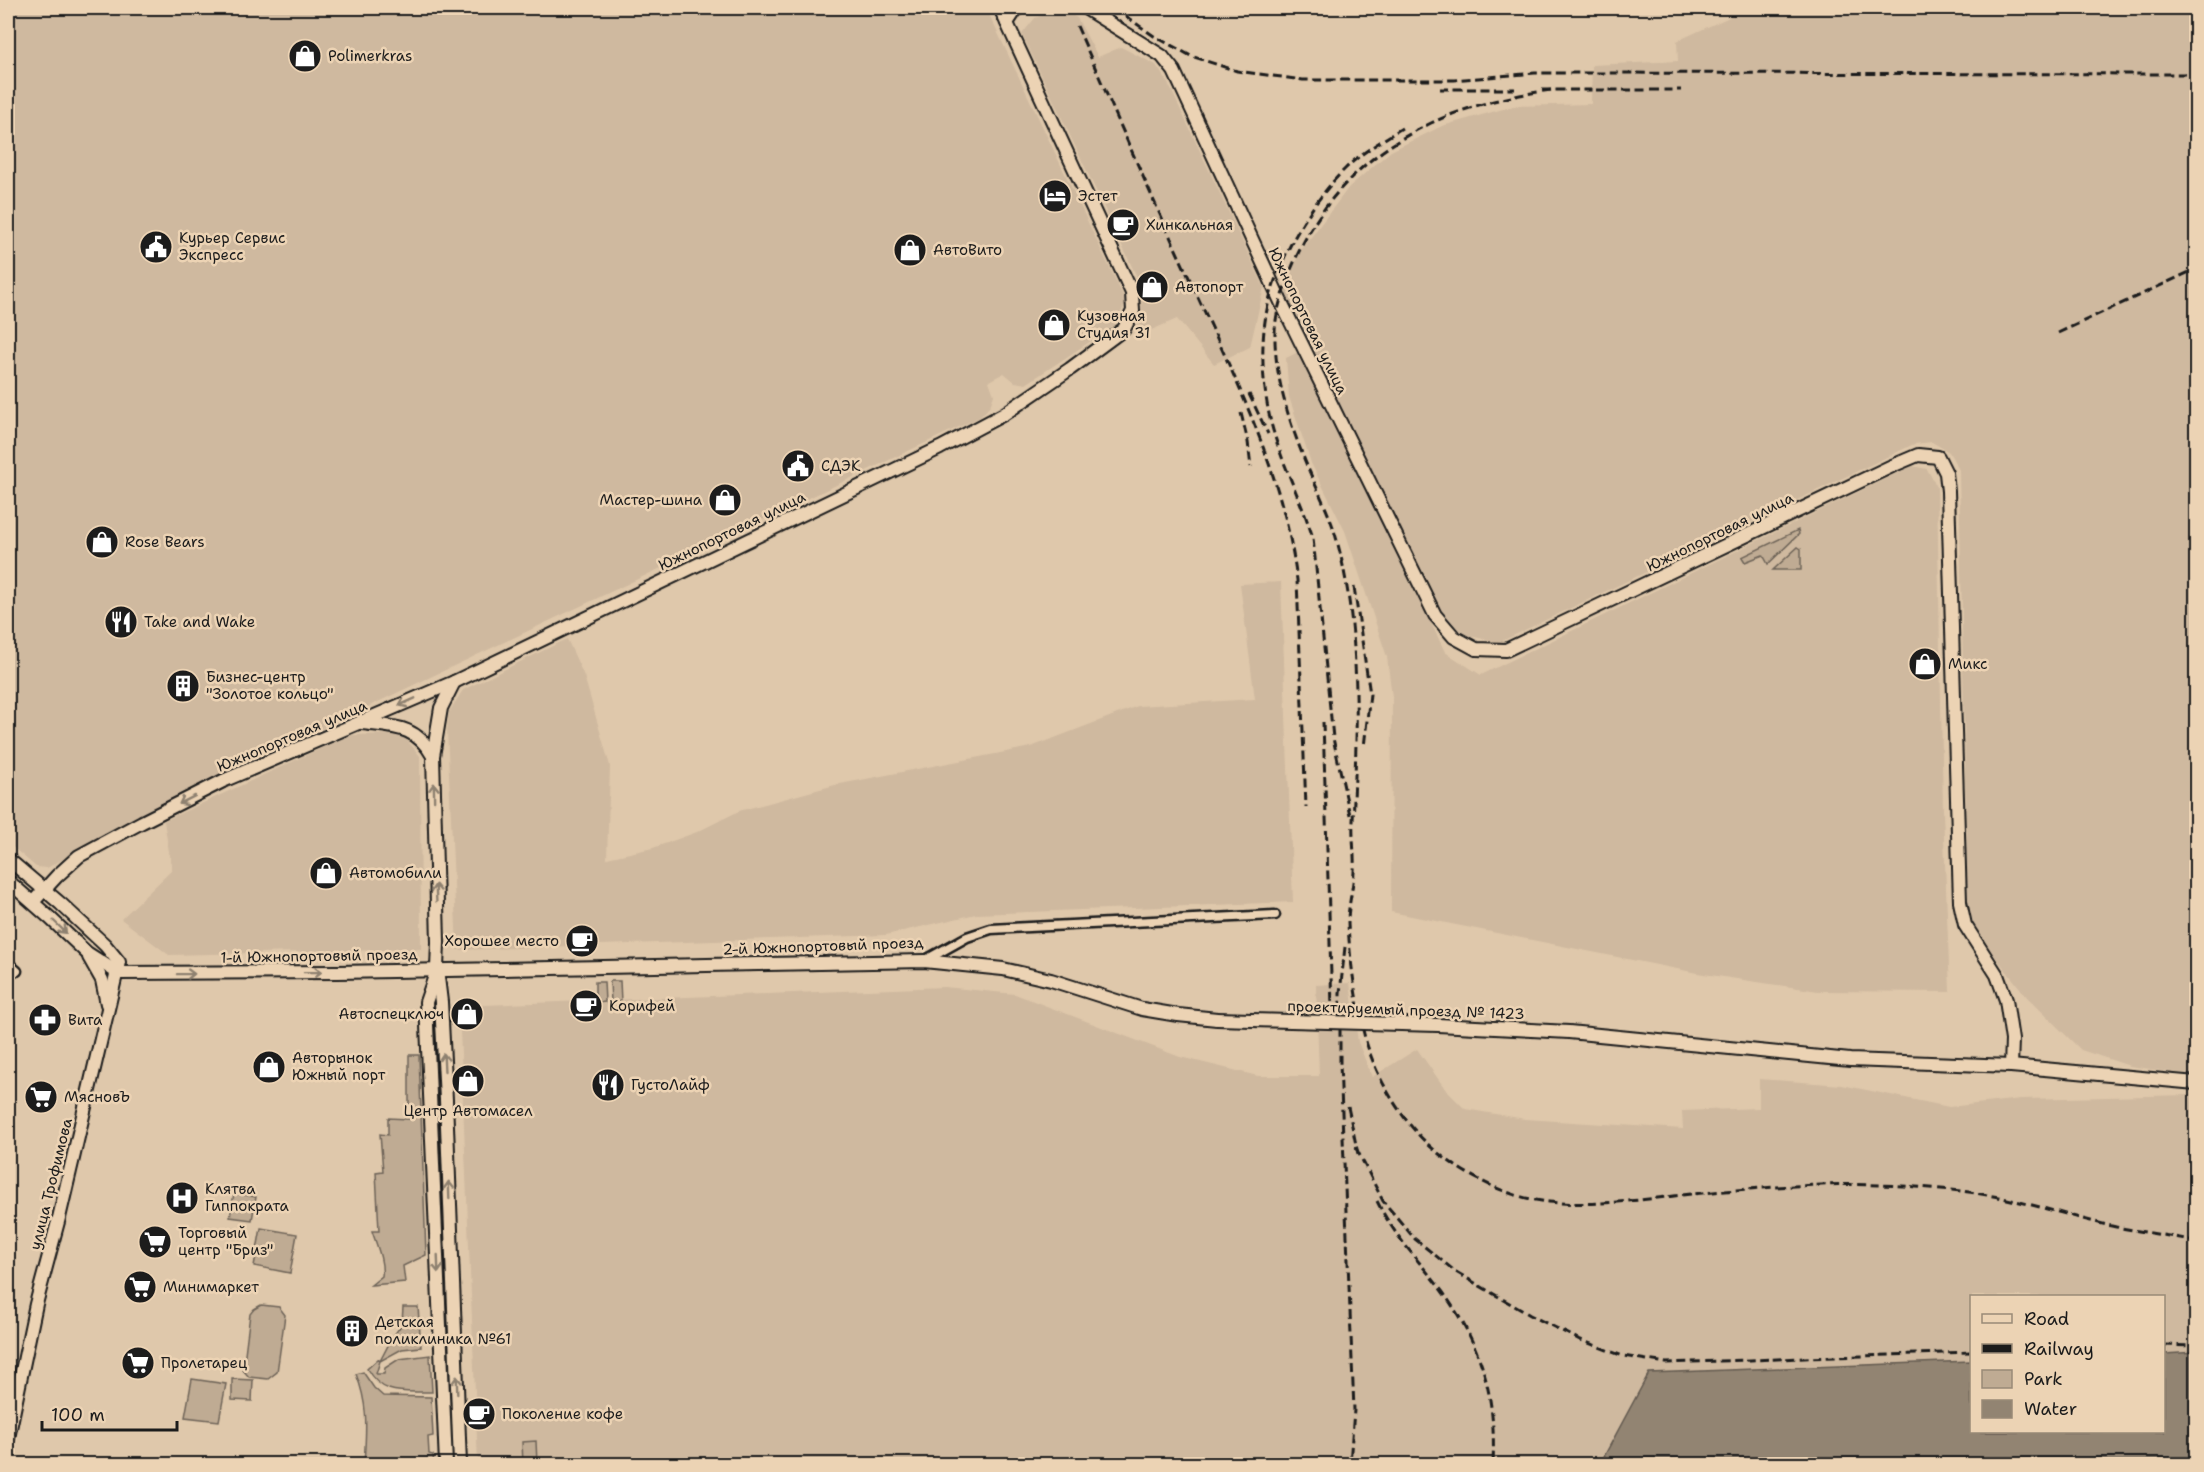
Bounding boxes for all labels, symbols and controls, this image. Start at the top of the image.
shop icon: Polimerkras [287,38,323,74]
place label: Polimerkras [328,46,412,66]
hotel icon: Эстет [1037,178,1073,214]
place label: Эстет [1078,186,1118,206]
cafe icon: Хинкальная [1105,207,1141,243]
place label: Хинкальная [1146,215,1233,235]
place label: Курьер Сервис Экспресс [179,228,286,265]
public building icon: Курьер Сервис Экспресс [138,229,174,265]
shop icon: АвтоВито [892,232,928,268]
place label: АвтоВито [933,240,1002,260]
street label: Южнопортовая улица [1264,244,1353,398]
shop icon: Автопорт [1134,269,1170,305]
place label: Автопорт [1175,277,1244,297]
place label: Кузовная Студия 31 [1077,306,1150,343]
shop icon: Кузовная Студия 31 [1036,307,1072,343]
public building icon: СДЭК [780,448,816,484]
place label: СДЭК [821,456,861,476]
shop icon: Мастер-шина [707,482,743,518]
street label: Южнопортовая улица [655,486,809,575]
street label: Южнопортовая улица [1643,487,1797,576]
place label: Мастер-шина [600,490,703,510]
shop icon: Rose Bears [84,524,120,560]
place label: Rose Bears [125,532,205,552]
restaurant icon: Take and Wake [103,604,139,640]
place label: Take and Wake [144,612,255,632]
shop icon: Микс [1907,646,1943,682]
place label: Микс [1948,654,1988,674]
place label: Бизнес-центр "Золотое кольцо" [206,667,334,704]
building icon: Бизнес-центр "Золотое кольцо" [165,668,201,704]
street label: Южнопортовая улица [214,695,371,777]
one-way arrow [399,697,417,708]
one-way arrow [428,783,440,803]
one-way arrow [178,794,196,806]
shop icon: Автомобили [308,855,344,891]
place label: Автомобили [349,863,442,883]
one-way arrow [430,884,441,904]
one-way arrow [53,920,68,935]
cafe icon: Хорошее место [564,923,600,959]
place label: Хорошее место [445,931,559,951]
street label: 2-й Южнопортовый проезд [722,932,924,960]
street label: 1-й Южнопортовый проезд [220,944,418,968]
one-way arrow [303,966,323,978]
one-way arrow [175,968,195,980]
cafe icon: Корифей [568,988,604,1024]
shop icon: Автоспецключ [449,996,485,1032]
place label: Корифей [609,996,675,1016]
street label: проектируемый проезд № 1423 [1287,996,1525,1024]
pharmacy icon: Вита [27,1002,63,1038]
place label: Автоспецключ [338,1004,444,1024]
place label: Вита [68,1010,103,1030]
place label: Авторынок Южный порт [292,1048,386,1085]
shop icon: Авторынок Южный порт [251,1049,287,1085]
one-way arrow [439,1053,450,1073]
shop icon: Центр Автомасел [450,1063,486,1099]
restaurant icon: ГустоЛайф [590,1067,626,1103]
place label: ГустоЛайф [631,1075,710,1095]
supermarket icon: МясновЪ [23,1079,59,1115]
place label: МясновЪ [64,1087,130,1107]
place label: Центр Автомасел [403,1101,533,1121]
street label: улица Трофимова [25,1115,77,1252]
place label: Клятва Гиппократа [205,1179,290,1216]
hospital icon: Клятва Гиппократа [164,1180,200,1216]
one-way arrow [444,1181,455,1201]
place label: Торговый центр "Бриз" [178,1223,274,1260]
supermarket icon: Торговый центр "Бриз" [137,1224,173,1260]
one-way arrow [432,1253,444,1273]
supermarket icon: Минимаркет [122,1269,158,1305]
place label: Минимаркет [163,1277,259,1297]
legend [1970,1295,2165,1433]
text: Road [2024,1307,2069,1331]
place label: Детская поликлиника №61 [375,1312,511,1349]
building icon: Детская поликлиника №61 [334,1313,370,1349]
text: Railway [2024,1337,2094,1361]
supermarket icon: Пролетарец [120,1345,156,1381]
place label: Пролетарец [161,1353,247,1373]
text: Park [2024,1367,2063,1391]
one-way arrow [451,1376,462,1396]
scale bar [42,1394,177,1432]
cafe icon: Поколение кофе [461,1396,497,1432]
text: Water [2024,1397,2077,1421]
text: 100 m [51,1403,105,1427]
place label: Поколение кофе [502,1404,623,1424]

